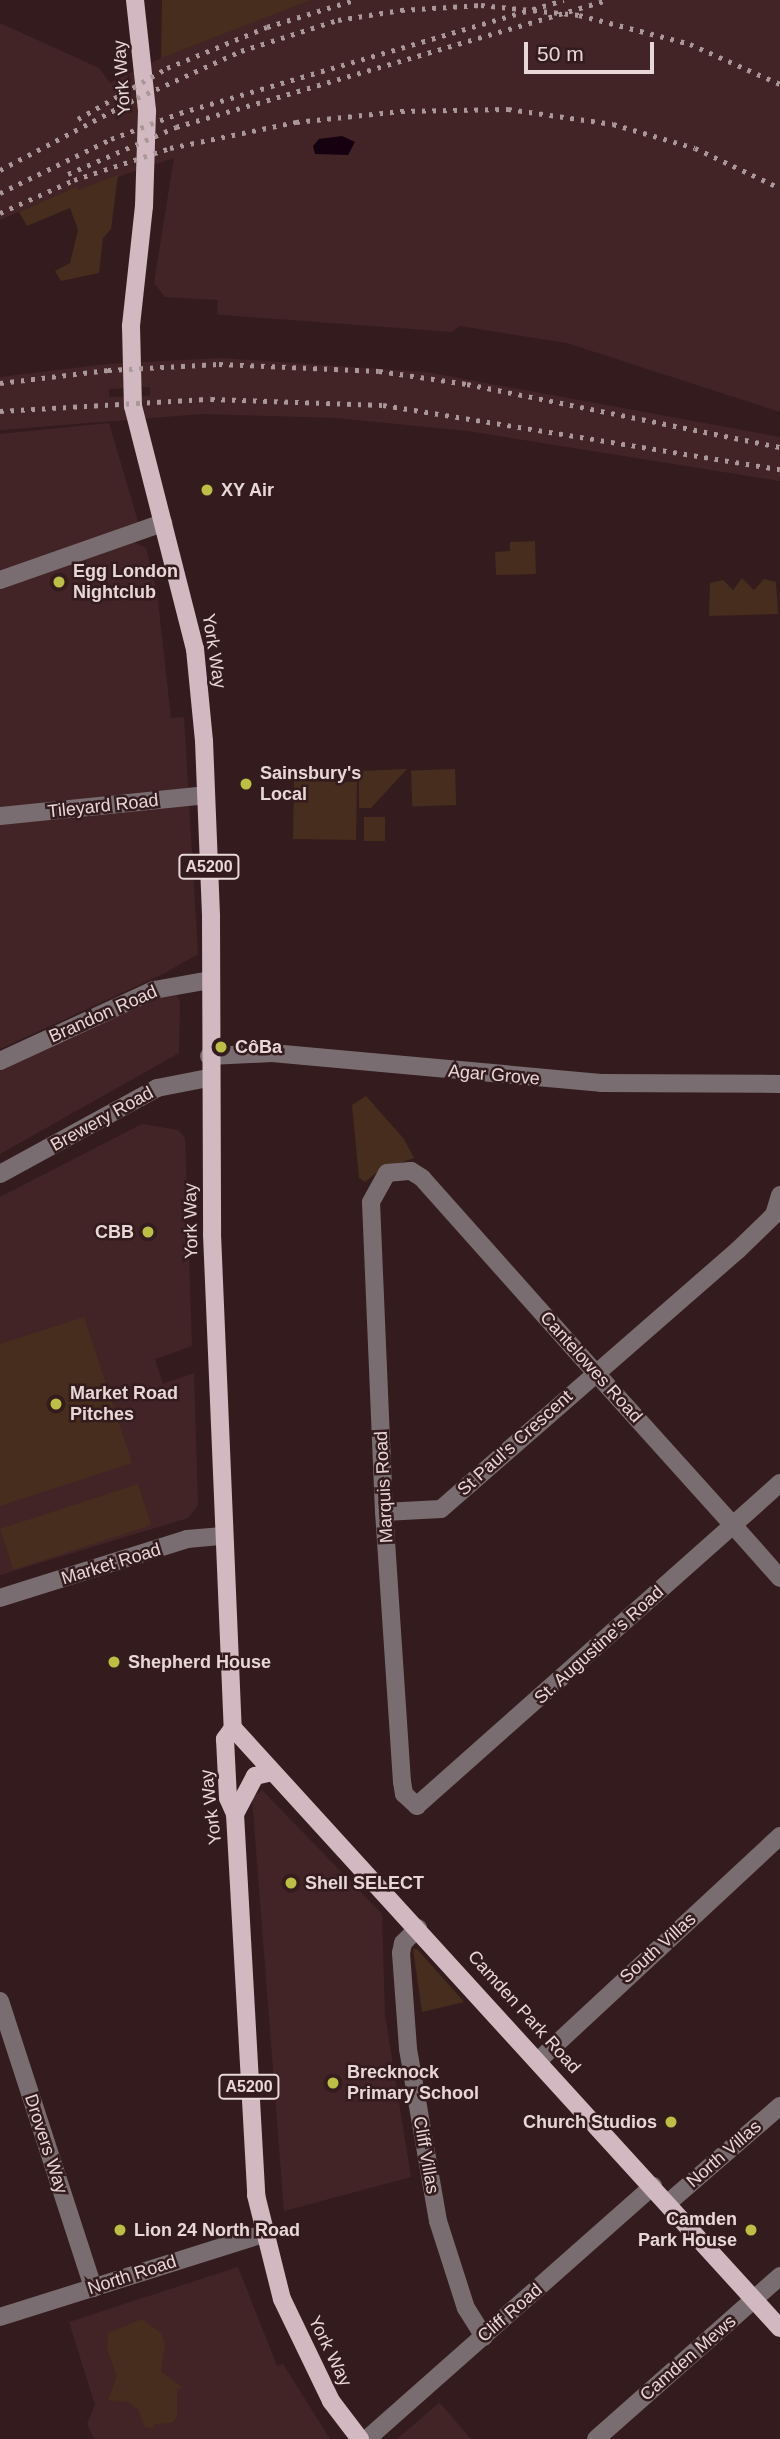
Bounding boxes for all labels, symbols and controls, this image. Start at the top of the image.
scale bar [528,28,658,72]
street label: York Way [109,39,135,117]
text: 50 m [537,42,584,65]
place label: XY Air [221,479,275,501]
marker: XY Air [199,482,215,498]
place label: Egg London Nightclub [73,561,178,604]
marker: Egg London Nightclub [51,574,67,590]
street label: York Way [197,612,231,690]
place label: Sainsbury's Local [260,763,361,806]
marker: Sainsbury's Local [238,776,254,792]
street label: Tileyard Road [46,789,160,823]
road number: A5200 [178,854,241,880]
street label: Brandon Road [46,981,160,1047]
place label: CôBa [235,1036,282,1058]
marker: CôBa [213,1039,229,1055]
street label: Agar Grove [447,1060,541,1090]
street label: Brewery Road [47,1082,157,1156]
street label: York Way [180,1183,202,1259]
place label: CBB [95,1221,134,1243]
marker: CBB [140,1224,156,1240]
street label: Cantelowes Road [535,1307,647,1427]
place label: Market Road Pitches [70,1383,178,1426]
street label: St Paul's Crescent [453,1386,577,1500]
marker: Market Road Pitches [48,1396,64,1412]
street label: Marquis Road [370,1430,398,1544]
street label: Market Road [59,1539,163,1589]
street label: St. Augustine's Road [530,1581,668,1709]
place label: Shepherd House [128,1651,271,1673]
marker: Shepherd House [106,1654,122,1670]
street label: York Way [196,1768,226,1846]
place label: Shell SELECT [305,1872,424,1894]
marker: Shell SELECT [283,1875,299,1891]
street label: South Villas [616,1908,700,1988]
street label: Camden Park Road [463,1946,585,2078]
place label: Brecknock Primary School [347,2062,479,2104]
road number: A5200 [218,2074,280,2100]
marker: Brecknock Primary School [325,2075,341,2091]
street label: Drovers Way [20,2092,72,2196]
place label: Church Studios [523,2111,657,2133]
marker: Church Studios [663,2114,679,2130]
street label: Cliff Villas [409,2115,443,2195]
street label: North Villas [682,2116,766,2192]
place label: Camden Park House [638,2209,737,2252]
place label: Lion 24 North Road [134,2219,300,2241]
marker: Lion 24 North Road [112,2222,128,2238]
marker: Camden Park House [743,2222,759,2238]
street label: North Road [85,2251,179,2299]
street label: Cliff Road [473,2279,547,2347]
street label: Camden Mews [636,2310,740,2406]
street label: York Way [304,2312,356,2390]

